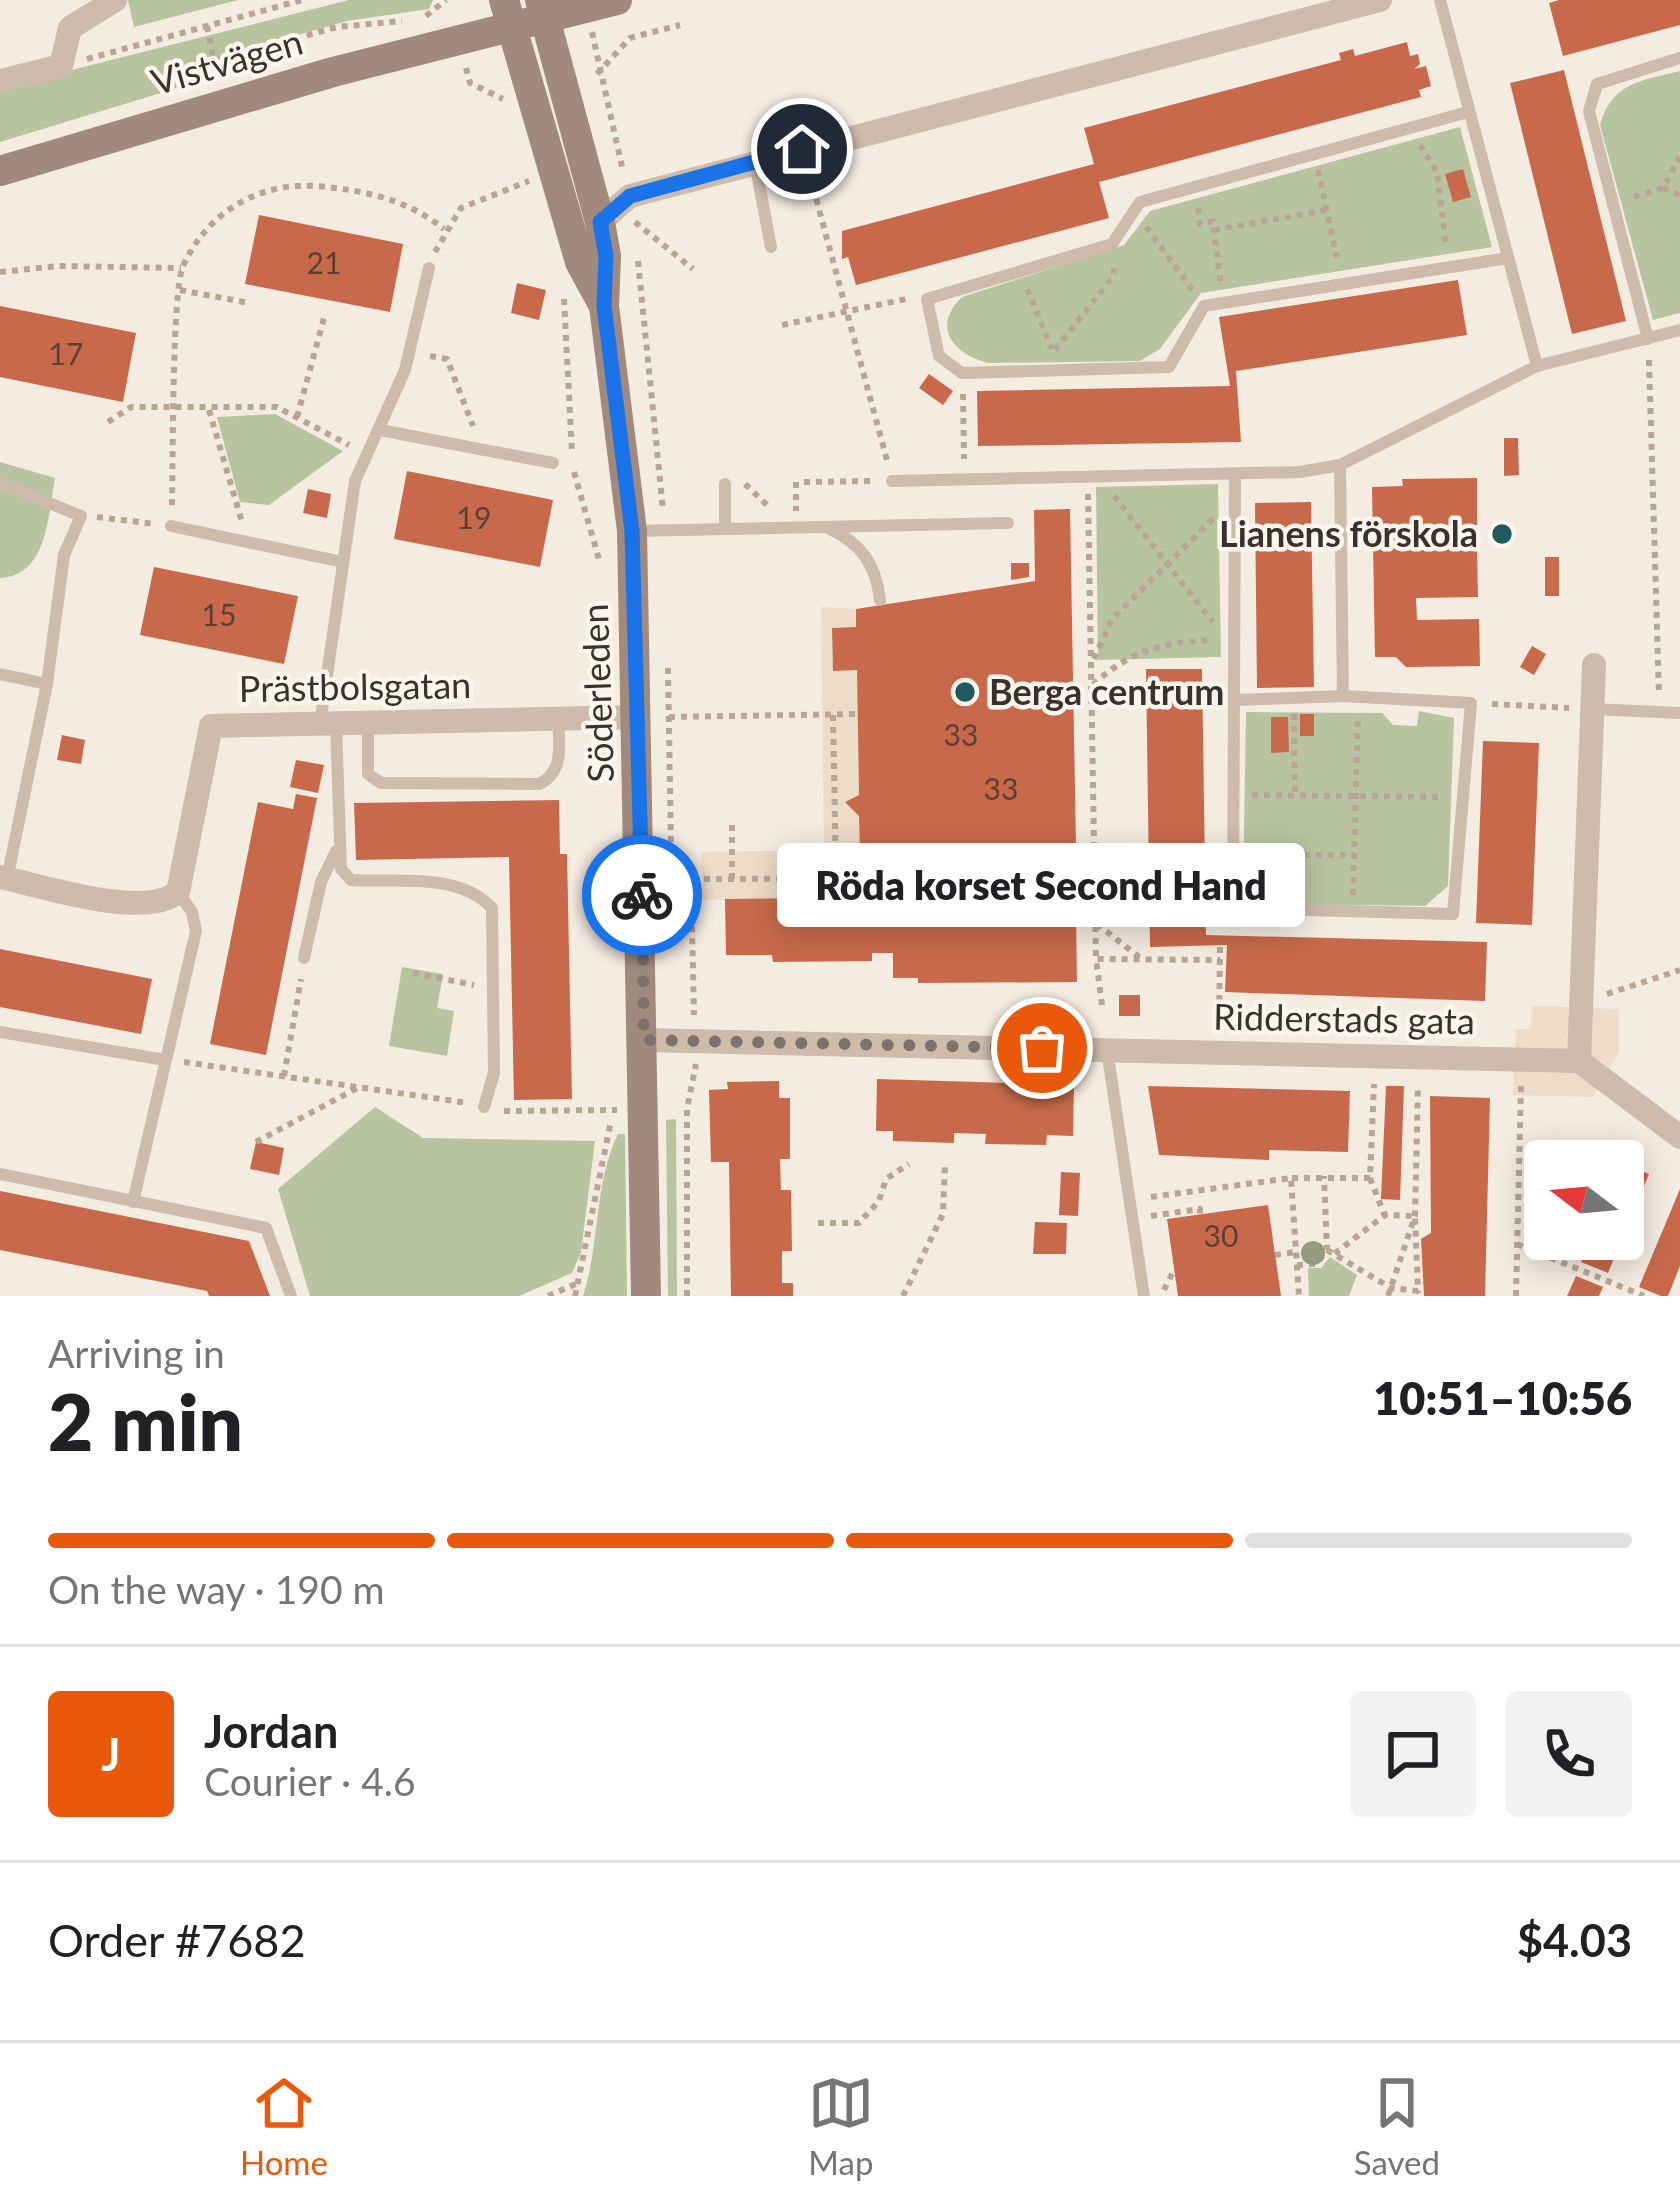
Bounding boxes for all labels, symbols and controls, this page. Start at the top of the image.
street label: Vistvägen [146,19,307,104]
pin [751,98,853,200]
icon: home [769,116,835,182]
house number: 21 [307,244,341,280]
house number: 17 [49,335,83,371]
house number: 19 [457,499,491,535]
place label: Lianens förskola [1219,511,1478,555]
marker: Lianens förskola [1489,521,1515,547]
house number: 15 [202,596,236,632]
street label: Söderleden [572,603,622,783]
street label: Prästbolsgatan [238,662,471,710]
place label: Berga centrum [989,669,1225,713]
marker: Berga centrum [952,679,978,705]
house number: 33 [944,716,978,752]
house number: 33 [984,770,1018,806]
courier [582,835,702,955]
callout: Röda korset Second Hand [778,844,1306,928]
icon: bike [609,862,675,928]
text: Röda korset Second Hand [815,862,1267,908]
street label: Ridderstads gata [1213,994,1475,1042]
pin [991,997,1093,1099]
icon: bag [1009,1015,1075,1081]
north arrow [1524,1140,1644,1260]
map controls [1524,1140,1644,1260]
house number: 30 [1204,1217,1238,1253]
text: Arriving in [48,1330,225,1376]
text: 10:51–10:56 [1373,1371,1632,1425]
text: 2 min [48,1374,243,1468]
text: On the way · 190 m [48,1566,385,1612]
button: chat [1350,1691,1476,1817]
button: phone [1506,1691,1632,1817]
text: Jordan [204,1704,338,1758]
text: J [101,1727,121,1781]
text: Courier · 4.6 [204,1758,416,1804]
text: Order #7682 [48,1913,306,1967]
text: $4.03 [1517,1913,1632,1967]
tab: Home [240,2070,328,2182]
tab: Map [808,2070,874,2182]
tab: Saved [1354,2070,1440,2182]

